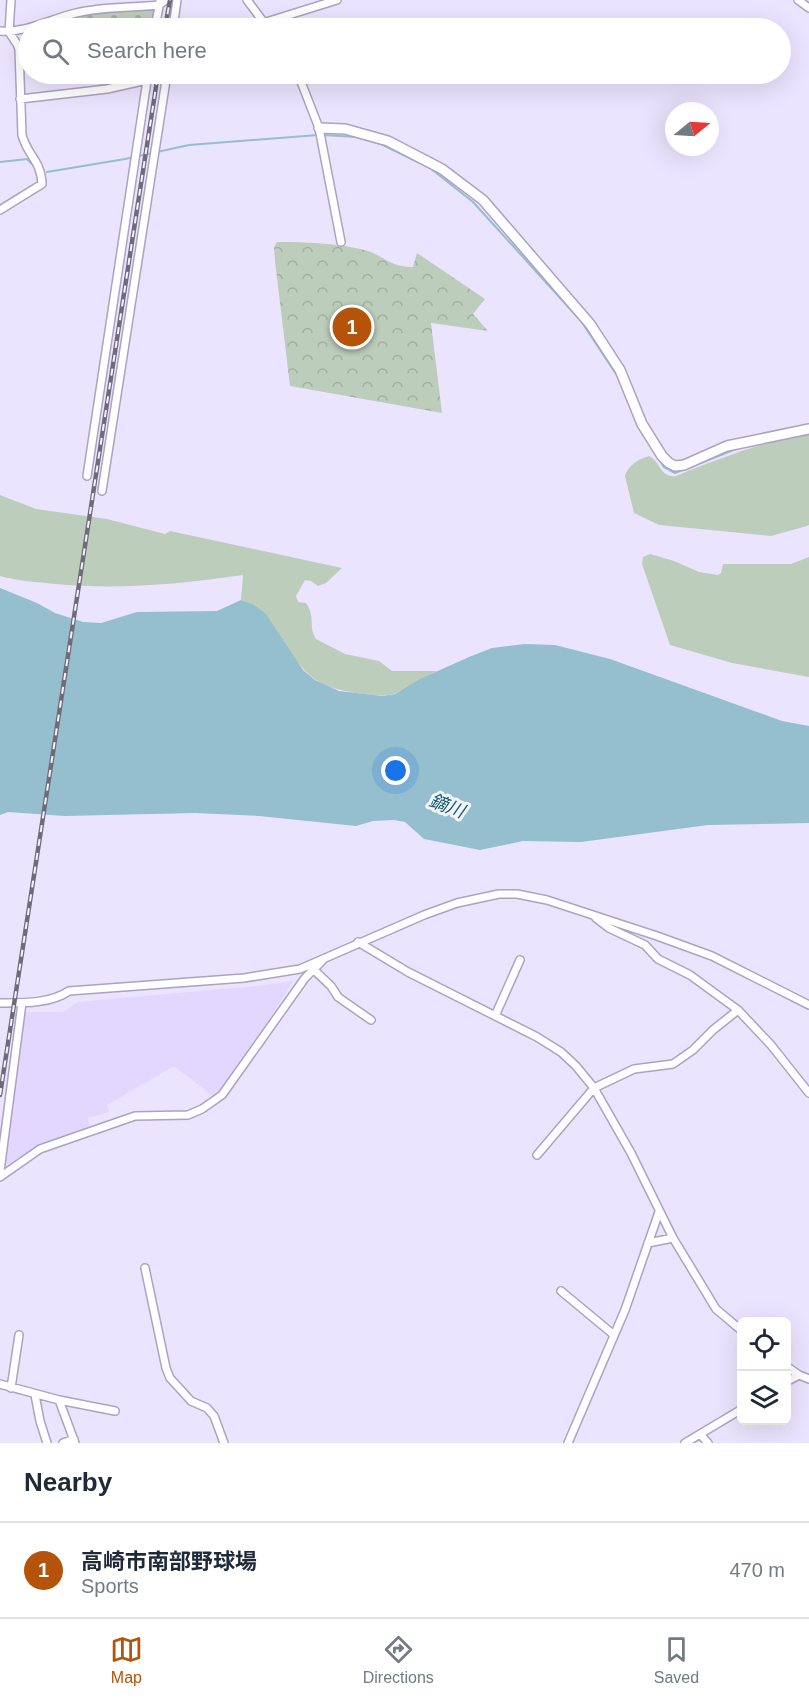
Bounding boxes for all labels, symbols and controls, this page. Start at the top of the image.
search box [18,18,791,84]
icon: search [39,35,72,68]
text: Search here [87,38,207,63]
north arrow [665,102,719,156]
pin: 1 [332,304,372,350]
your location [381,756,410,785]
water label: 鏑川 [427,790,469,823]
map controls [737,1317,791,1425]
button: locate [737,1317,791,1371]
button: layers [737,1371,791,1425]
text: Nearby [24,1467,112,1497]
text: 高崎市南部野球場 [81,1549,257,1574]
text: 1 [38,1559,49,1581]
text: 470 m [729,1559,785,1581]
text: Sports [81,1575,139,1597]
tab: Map [110,1633,143,1687]
tab: Directions [363,1633,434,1687]
tab: Saved [654,1633,699,1687]

